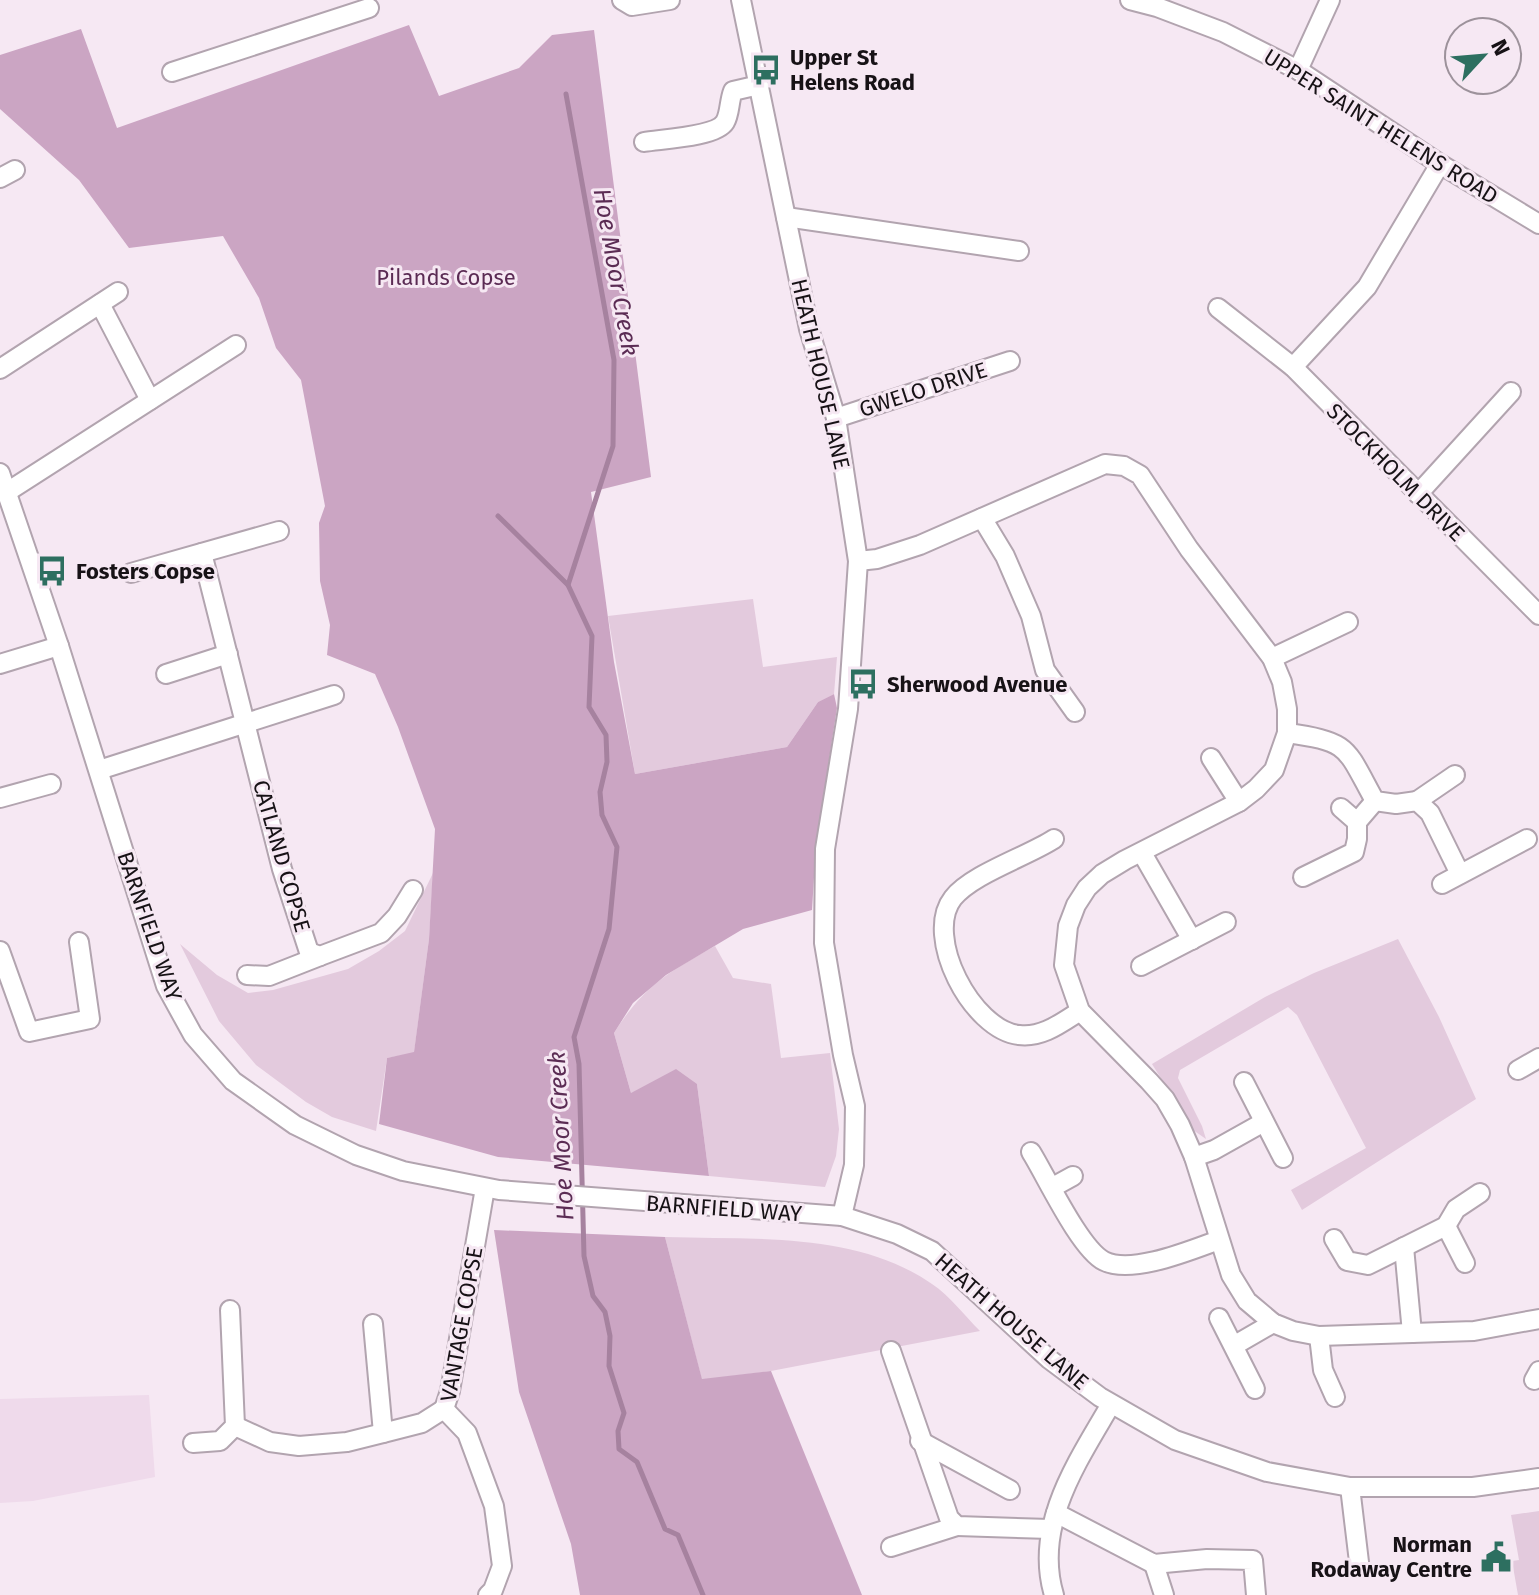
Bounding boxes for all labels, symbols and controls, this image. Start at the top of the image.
north arrow [1443,16,1523,96]
street label: UPPER SAINT HELENS ROAD [1259,43,1503,209]
place label: Upper St Helens Road [790,44,915,96]
bus stop icon: Upper St Helens Road [749,53,783,87]
water label: Hoe Moor Creek [587,186,645,358]
park label: Pilands Copse [376,264,516,291]
street label: HEATH HOUSE LANE [785,276,856,472]
street label: GWELO DRIVE [856,356,990,423]
street label: STOCKHOLM DRIVE [1321,398,1470,547]
bus stop icon: Fosters Copse [35,554,69,588]
place label: Fosters Copse [76,558,215,585]
bus stop icon: Sherwood Avenue [846,667,880,701]
place label: Sherwood Avenue [887,671,1068,698]
street label: CATLAND COPSE [247,777,316,935]
street label: BARNFIELD WAY [111,848,188,1004]
water label: Hoe Moor Creek [543,1051,579,1221]
street label: BARNFIELD WAY [645,1190,803,1227]
street label: VANTAGE COPSE [435,1244,488,1404]
street label: HEATH HOUSE LANE [929,1247,1094,1396]
place label: Norman Rodaway Centre [1310,1531,1472,1583]
public building icon: Norman Rodaway Centre [1479,1540,1513,1574]

